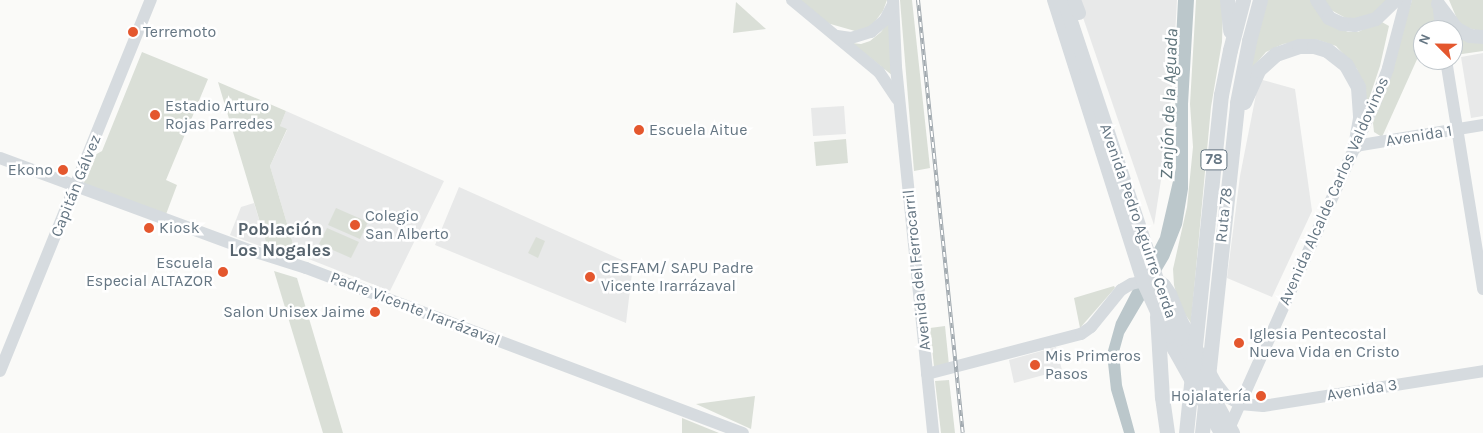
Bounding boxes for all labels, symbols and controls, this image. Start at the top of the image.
north arrow [1413,20,1463,70]
place label: Terremoto [143,22,216,42]
marker: Terremoto [127,26,139,38]
water label: Zanjón de la Aguada [1156,28,1182,180]
text: N [1415,31,1434,47]
street label: Avenida Alcalde Carlos Valdovinos [1275,74,1393,308]
place label: Estadio Arturo Rojas Parredes [165,96,273,134]
marker: Estadio Arturo Rojas Parredes [149,109,161,121]
place label: Escuela Aitue [649,120,748,140]
street label: Avenida Pedro Aguirre Cerda [1096,121,1180,321]
street label: Avenida 1 [1384,121,1454,151]
marker: Escuela Aitue [633,124,645,136]
street label: Capitán Gálvez [47,132,105,240]
road number: 78 [1200,148,1228,172]
place label: Ekono [8,160,53,180]
marker: Ekono [57,164,69,176]
street label: Ruta 78 [1212,186,1236,244]
street label: Avenida del Ferrocarril [899,188,935,352]
place label: Colegio San Alberto [365,206,449,244]
place label: Kiosk [159,218,200,238]
district label: Población Los Nogales [229,219,331,262]
marker: Colegio San Alberto [349,219,361,231]
marker: Kiosk [143,222,155,234]
place label: Escuela Especial ALTAZOR [86,253,213,291]
place label: CESFAM/ SAPU Padre Vicente Irarrázaval [601,258,754,296]
marker: Escuela Especial ALTAZOR [217,266,229,278]
street label: Padre Vicente Irarrázaval [328,268,502,350]
marker: CESFAM/ SAPU Padre Vicente Irarrázaval [583,270,597,284]
place label: Salon Unisex Jaime [223,302,365,322]
marker: Salon Unisex Jaime [369,306,381,318]
place label: Iglesia Pentecostal Nueva Vida en Cristo [1249,324,1400,362]
marker: Iglesia Pentecostal Nueva Vida en Cristo [1233,337,1245,349]
place label: Mis Primeros Pasos [1045,346,1141,384]
marker: Mis Primeros Pasos [1029,359,1041,371]
street label: Avenida 3 [1325,375,1399,405]
place label: Hojalatería [1171,386,1251,406]
marker: Hojalatería [1255,390,1267,402]

